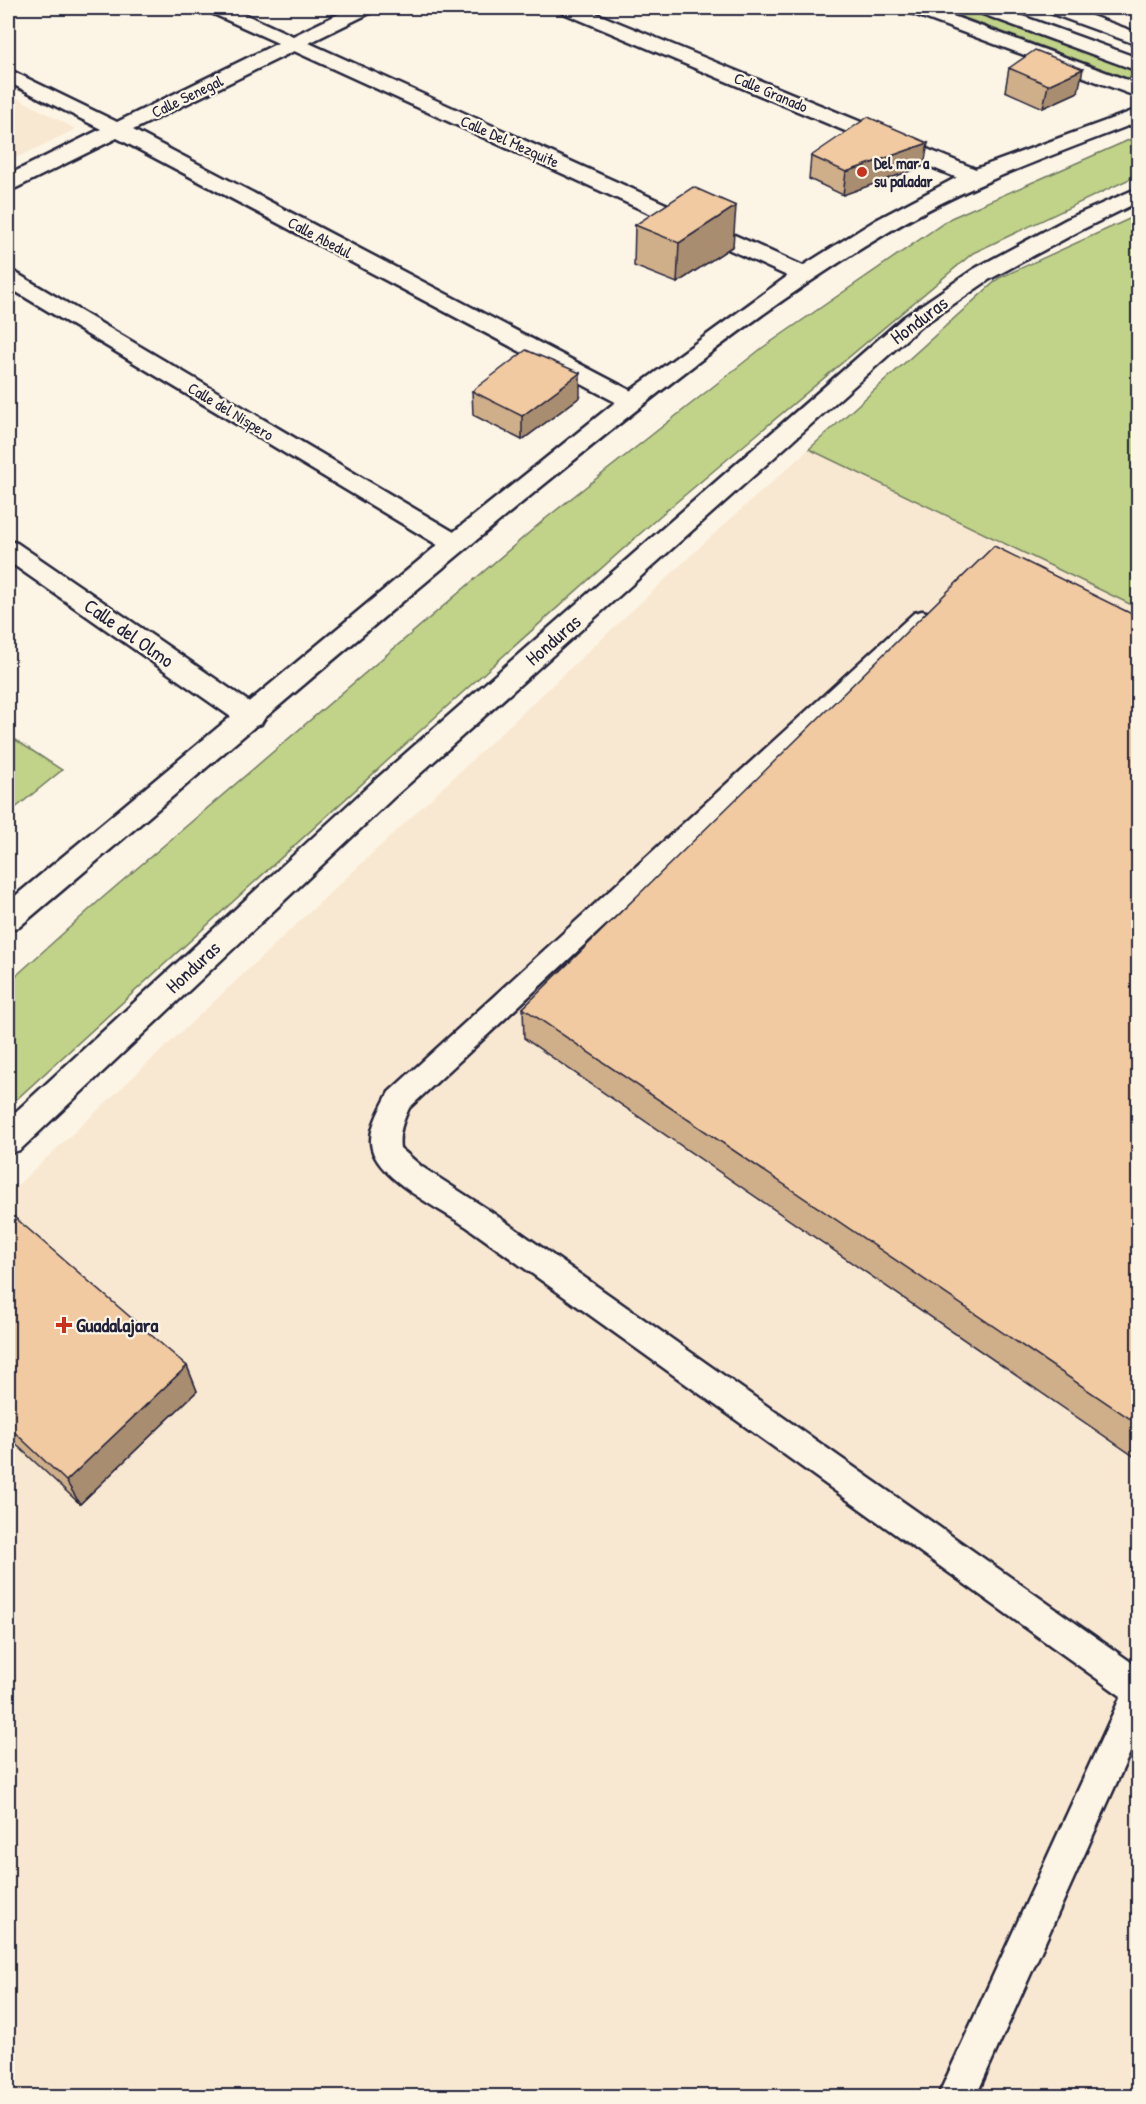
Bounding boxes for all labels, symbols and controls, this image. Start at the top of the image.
street label: Calle Granado [731,67,812,118]
street label: Calle Senegal [148,69,227,123]
street label: Calle Del Mezquite [457,109,563,173]
place label: Del mar a su paladar [874,152,933,193]
marker: Del mar a su paladar [855,165,869,179]
street label: Calle Abedul [284,211,357,263]
street label: Honduras [884,289,953,350]
street label: Calle del Nispero [184,377,279,446]
street label: Calle del Olmo [79,592,180,673]
street label: Honduras [519,608,586,671]
street label: Honduras [160,934,226,999]
place label: Guadalajara [76,1311,158,1338]
marker: Guadalajara [57,1318,71,1332]

